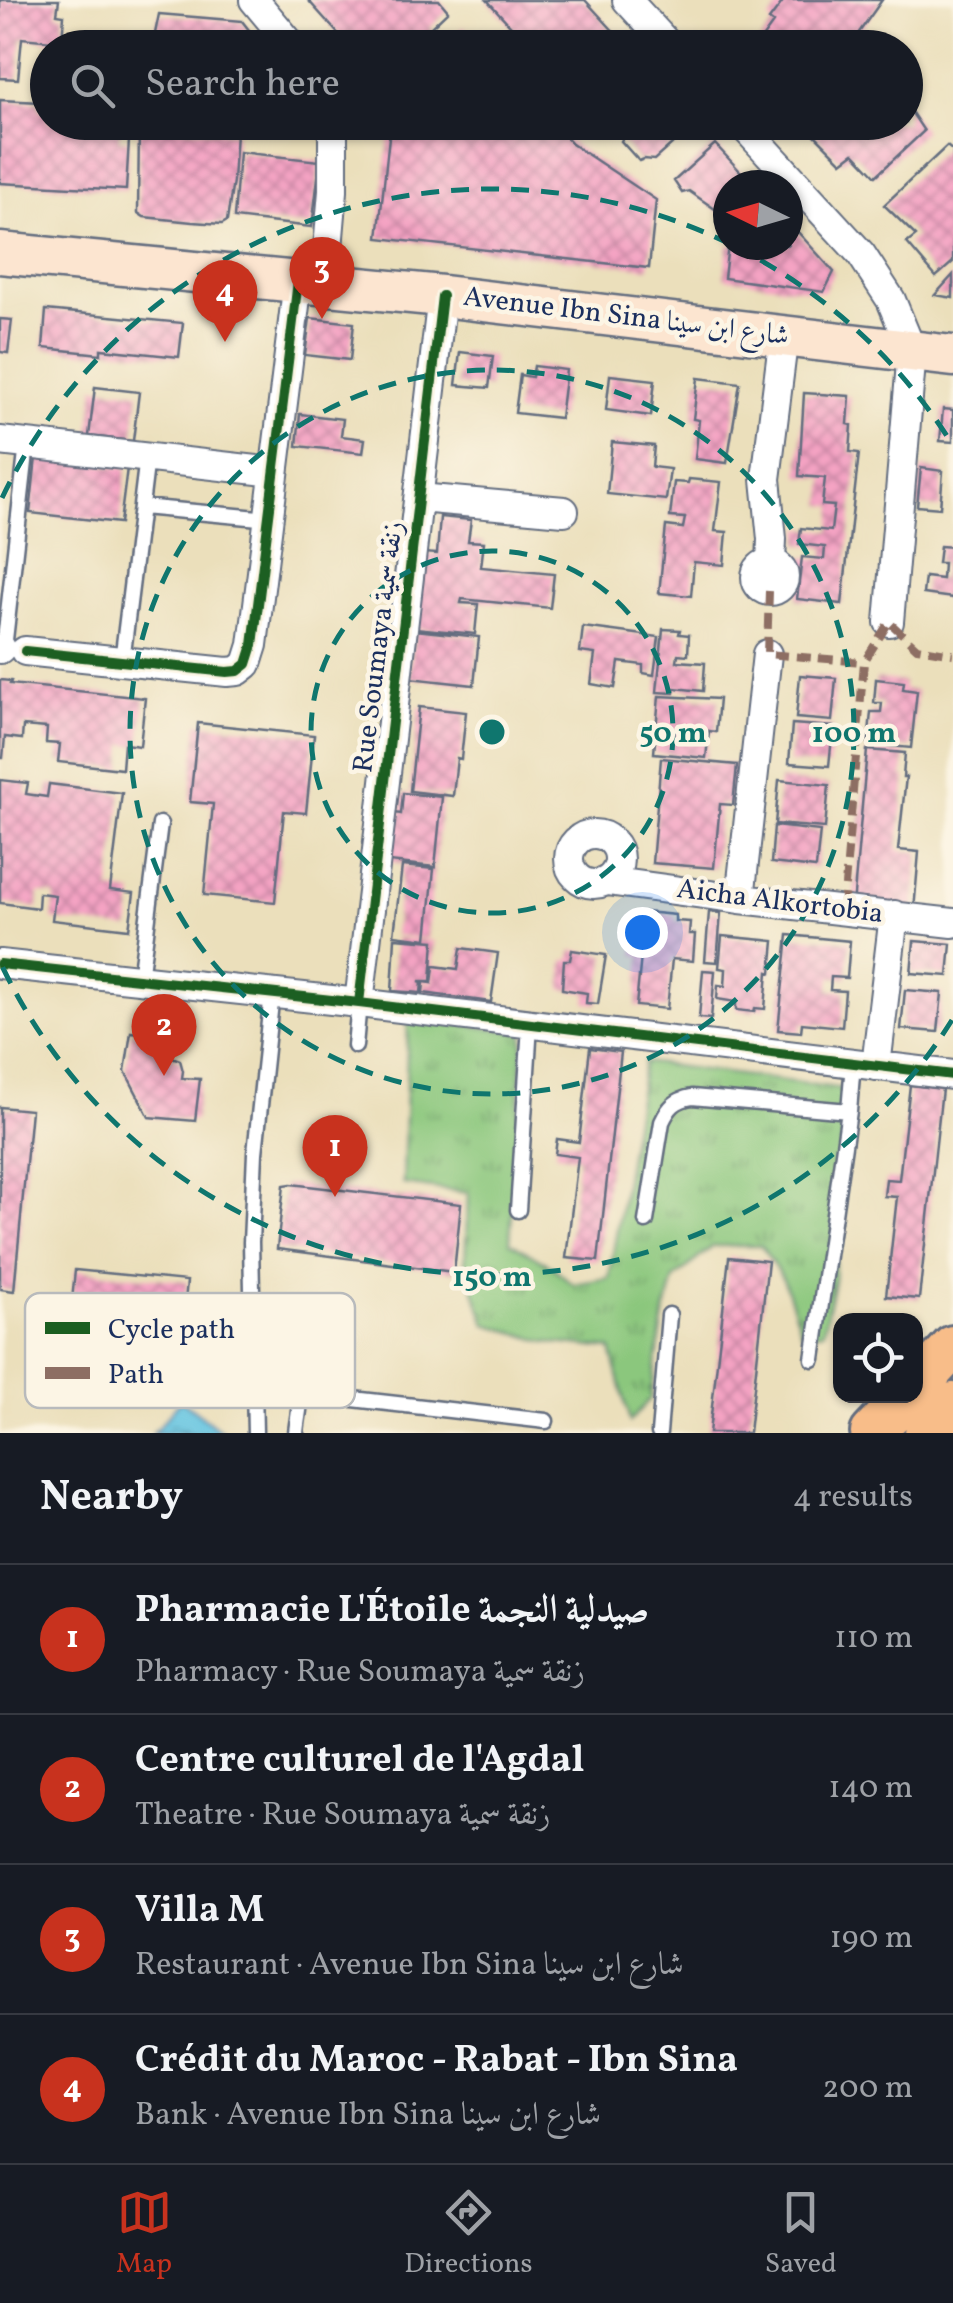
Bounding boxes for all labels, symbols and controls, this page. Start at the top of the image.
search box [30,30,923,140]
icon: search [65,58,120,113]
text: Search here [145,59,340,112]
north arrow [713,170,803,260]
pin: 3 [290,236,354,319]
pin: 4 [192,260,258,342]
street label: Avenue Ibn Sina شارع ابن سينا [461,278,791,358]
street label: Rue Soumaya زنقة سمية [344,519,414,775]
text: 50 m [639,713,707,755]
text: 100 m [812,713,896,755]
centre of rings [474,714,510,750]
street label: Aicha Alkortobia [675,870,885,934]
your location [617,907,668,958]
pin: 2 [132,994,196,1076]
pin: 1 [302,1114,368,1197]
text: 150 m [452,1257,532,1299]
legend [25,1293,355,1408]
text: Cycle path [108,1311,235,1350]
map controls [833,1313,923,1403]
button: locate [833,1313,923,1403]
text: Path [108,1356,164,1395]
text: Nearby [40,1469,183,1528]
text: 4 results [793,1476,913,1520]
text: Pharmacie L'Étoile صيدلية النجمة [135,1585,649,1638]
text: 1 [66,1617,79,1661]
text: 110 m [834,1617,913,1661]
text: Pharmacy · Rue Soumaya زنقة سمية [135,1651,585,1695]
text: Centre culturel de l'Agdal [135,1735,584,1788]
text: 2 [64,1767,81,1811]
text: 140 m [828,1767,913,1811]
text: Theatre · Rue Soumaya زنقة سمية [135,1794,551,1838]
text: Villa M [135,1885,264,1938]
text: 3 [64,1917,81,1961]
text: 190 m [829,1917,913,1961]
text: Restaurant · Avenue Ibn Sina شارع ابن سينا [135,1944,684,1988]
text: Crédit du Maroc - Rabat - Ibn Sina [135,2035,738,2088]
text: 4 [63,2067,82,2111]
text: 200 m [822,2067,913,2111]
text: Bank · Avenue Ibn Sina شارع ابن سينا [135,2094,601,2138]
tab: Map [116,2185,172,2284]
tab: Directions [404,2185,533,2284]
tab: Saved [765,2185,837,2284]

